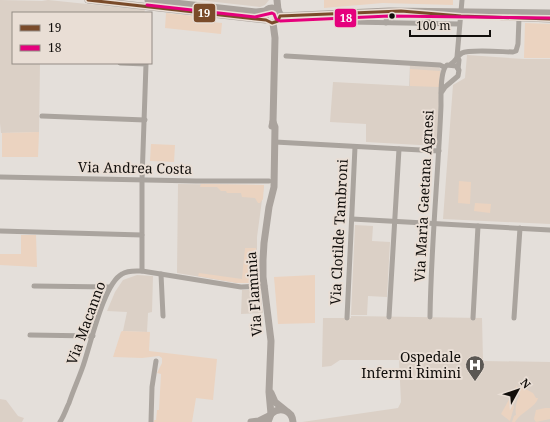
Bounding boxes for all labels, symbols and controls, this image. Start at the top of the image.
line badge: 19 [193,3,216,23]
text: 19 [198,5,210,20]
line badge: 18 [334,8,357,28]
text: 18 [340,10,352,25]
unlabelled marker [387,11,397,21]
legend [12,12,152,64]
scale bar [410,12,490,38]
text: 100 m [416,17,451,34]
text: 19 [48,19,61,36]
text: 18 [48,39,62,56]
street label: Via Maria Gaetana Agnesi [410,109,438,282]
street label: Via Andrea Costa [78,157,192,178]
street label: Via Clotilde Tambroni [325,158,352,305]
street label: Via Flaminia [241,251,266,337]
street label: Via Macanno [62,279,109,367]
place label: Ospedale Infermi Rimini [361,347,462,382]
hospital icon: Ospedale Infermi Rimini [464,354,486,382]
north arrow [498,370,538,410]
text: N [518,375,535,392]

